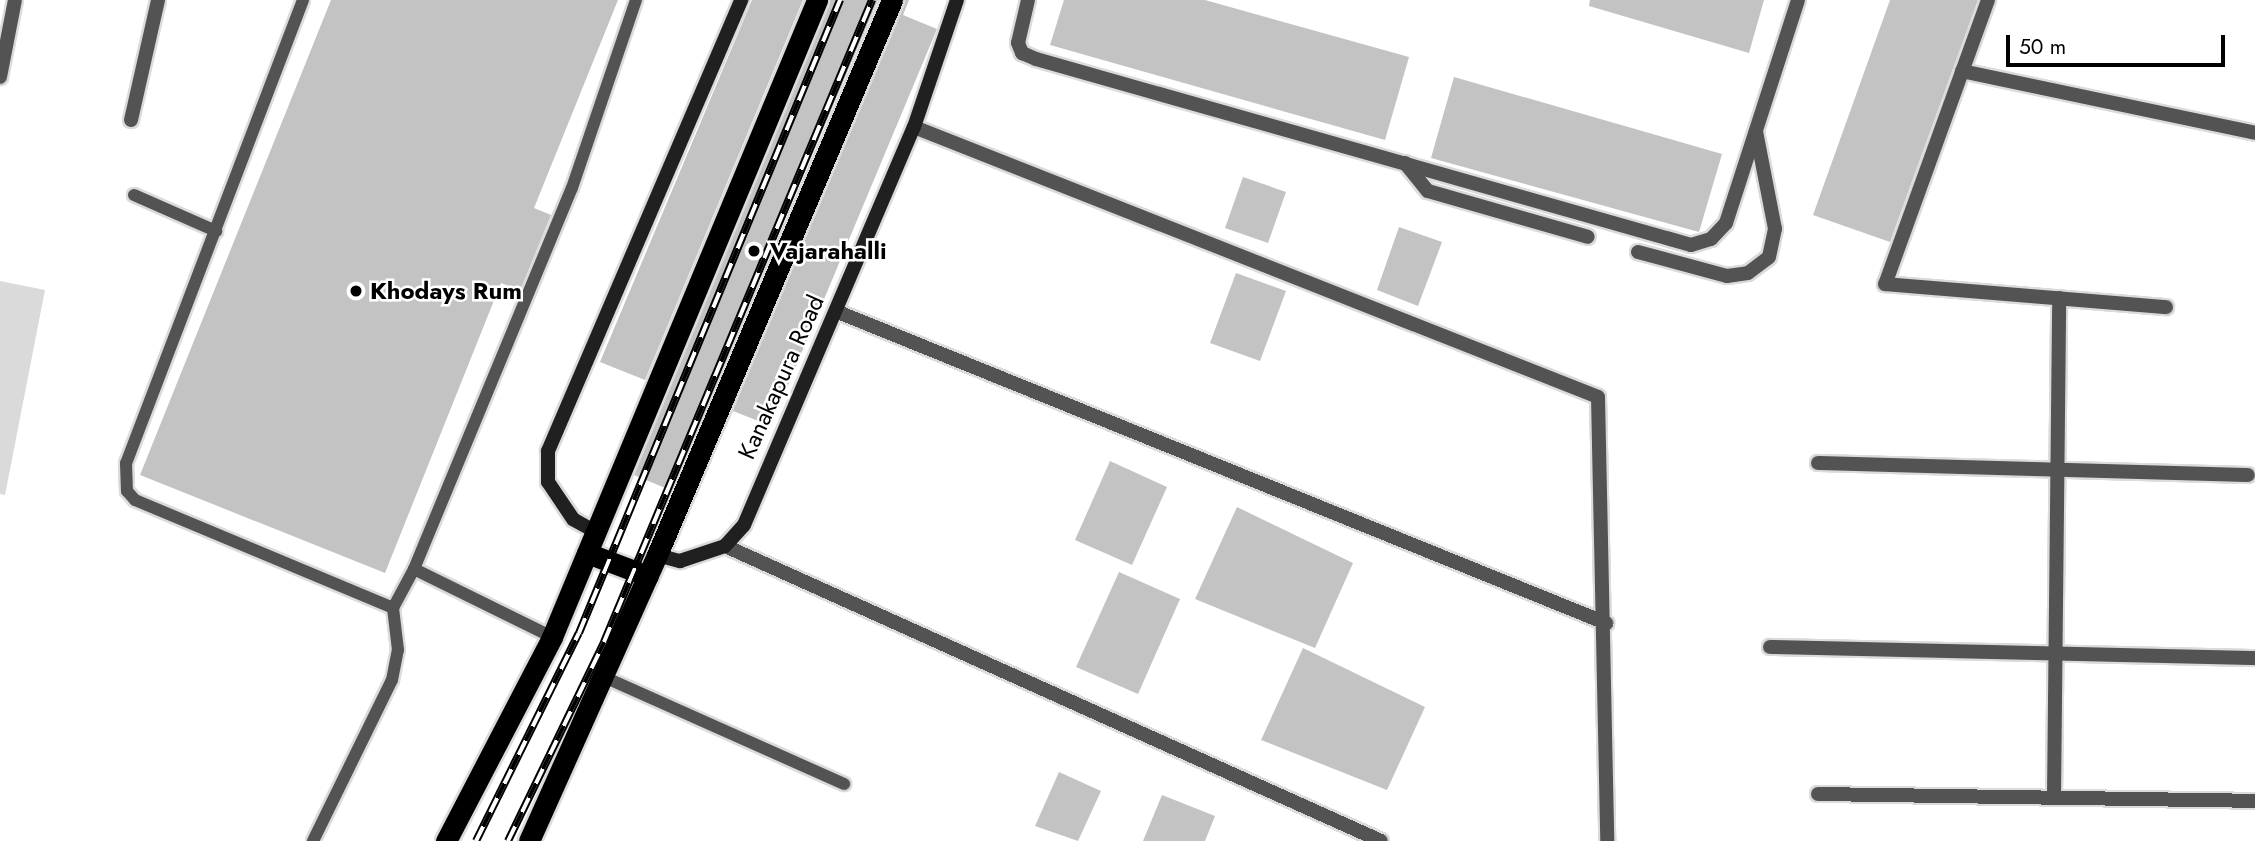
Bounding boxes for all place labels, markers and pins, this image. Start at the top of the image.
place label: Vajarahalli [770,237,887,265]
marker: Vajarahalli [744,241,764,261]
place label: Khodays Rum [370,277,522,305]
marker: Khodays Rum [348,283,364,299]

